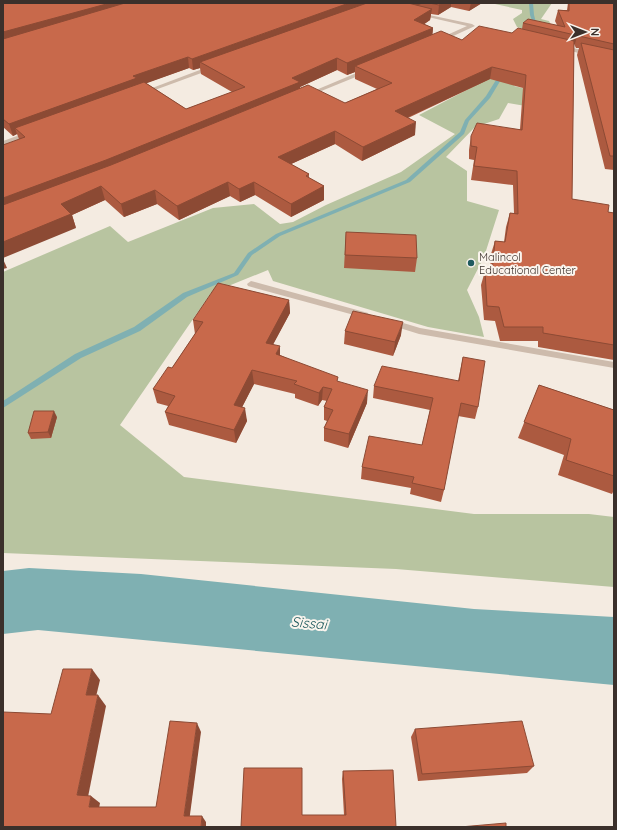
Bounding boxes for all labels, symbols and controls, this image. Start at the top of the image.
north arrow [565,12,605,52]
text: N [588,28,602,36]
place label: Malincol Educational Center [479,250,577,277]
marker: Malincol Educational Center [466,258,476,268]
water label: Sissai [290,612,330,634]

